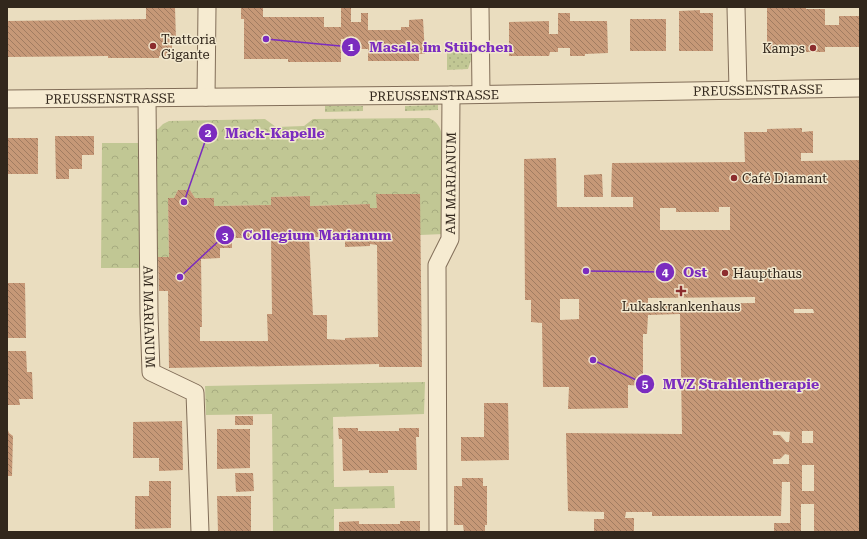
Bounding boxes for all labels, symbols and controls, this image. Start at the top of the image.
place label: Trattoria Gigante [161,32,216,62]
callout: Masala im Stübchen [341,34,521,60]
text: Masala im Stübchen [369,39,513,55]
text: 1 [348,40,355,54]
marker: Trattoria Gigante [148,41,158,51]
place label: Kamps [762,41,805,56]
marker: Kamps [808,43,818,53]
street label: PREUSSENSTRASSE [693,81,823,98]
street label: PREUSSENSTRASSE [369,87,499,103]
street label: PREUSSENSTRASSE [45,90,175,106]
callout: Mack-Kapelle [198,120,333,146]
text: Mack-Kapelle [225,125,325,141]
text: 2 [205,126,212,140]
street label: AM MARIANUM [443,132,458,234]
place label: Café Diamant [742,171,827,186]
marker: Café Diamant [729,173,739,183]
callout: Collegium Marianum [215,222,400,248]
text: Collegium Marianum [243,227,392,243]
text: 3 [222,229,229,243]
callout: Ost [655,259,715,285]
text: Ost [683,264,707,280]
text: 4 [662,265,669,279]
street label: AM MARIANUM [141,266,158,369]
place label: Haupthaus [733,266,802,281]
marker: Haupthaus [720,268,730,278]
marker: Lukaskrankenhaus [675,285,687,297]
place label: Lukaskrankenhaus [622,299,740,314]
callout: MVZ Strahlentherapie [635,371,828,397]
text: MVZ Strahlentherapie [663,376,819,392]
text: 5 [642,377,649,391]

